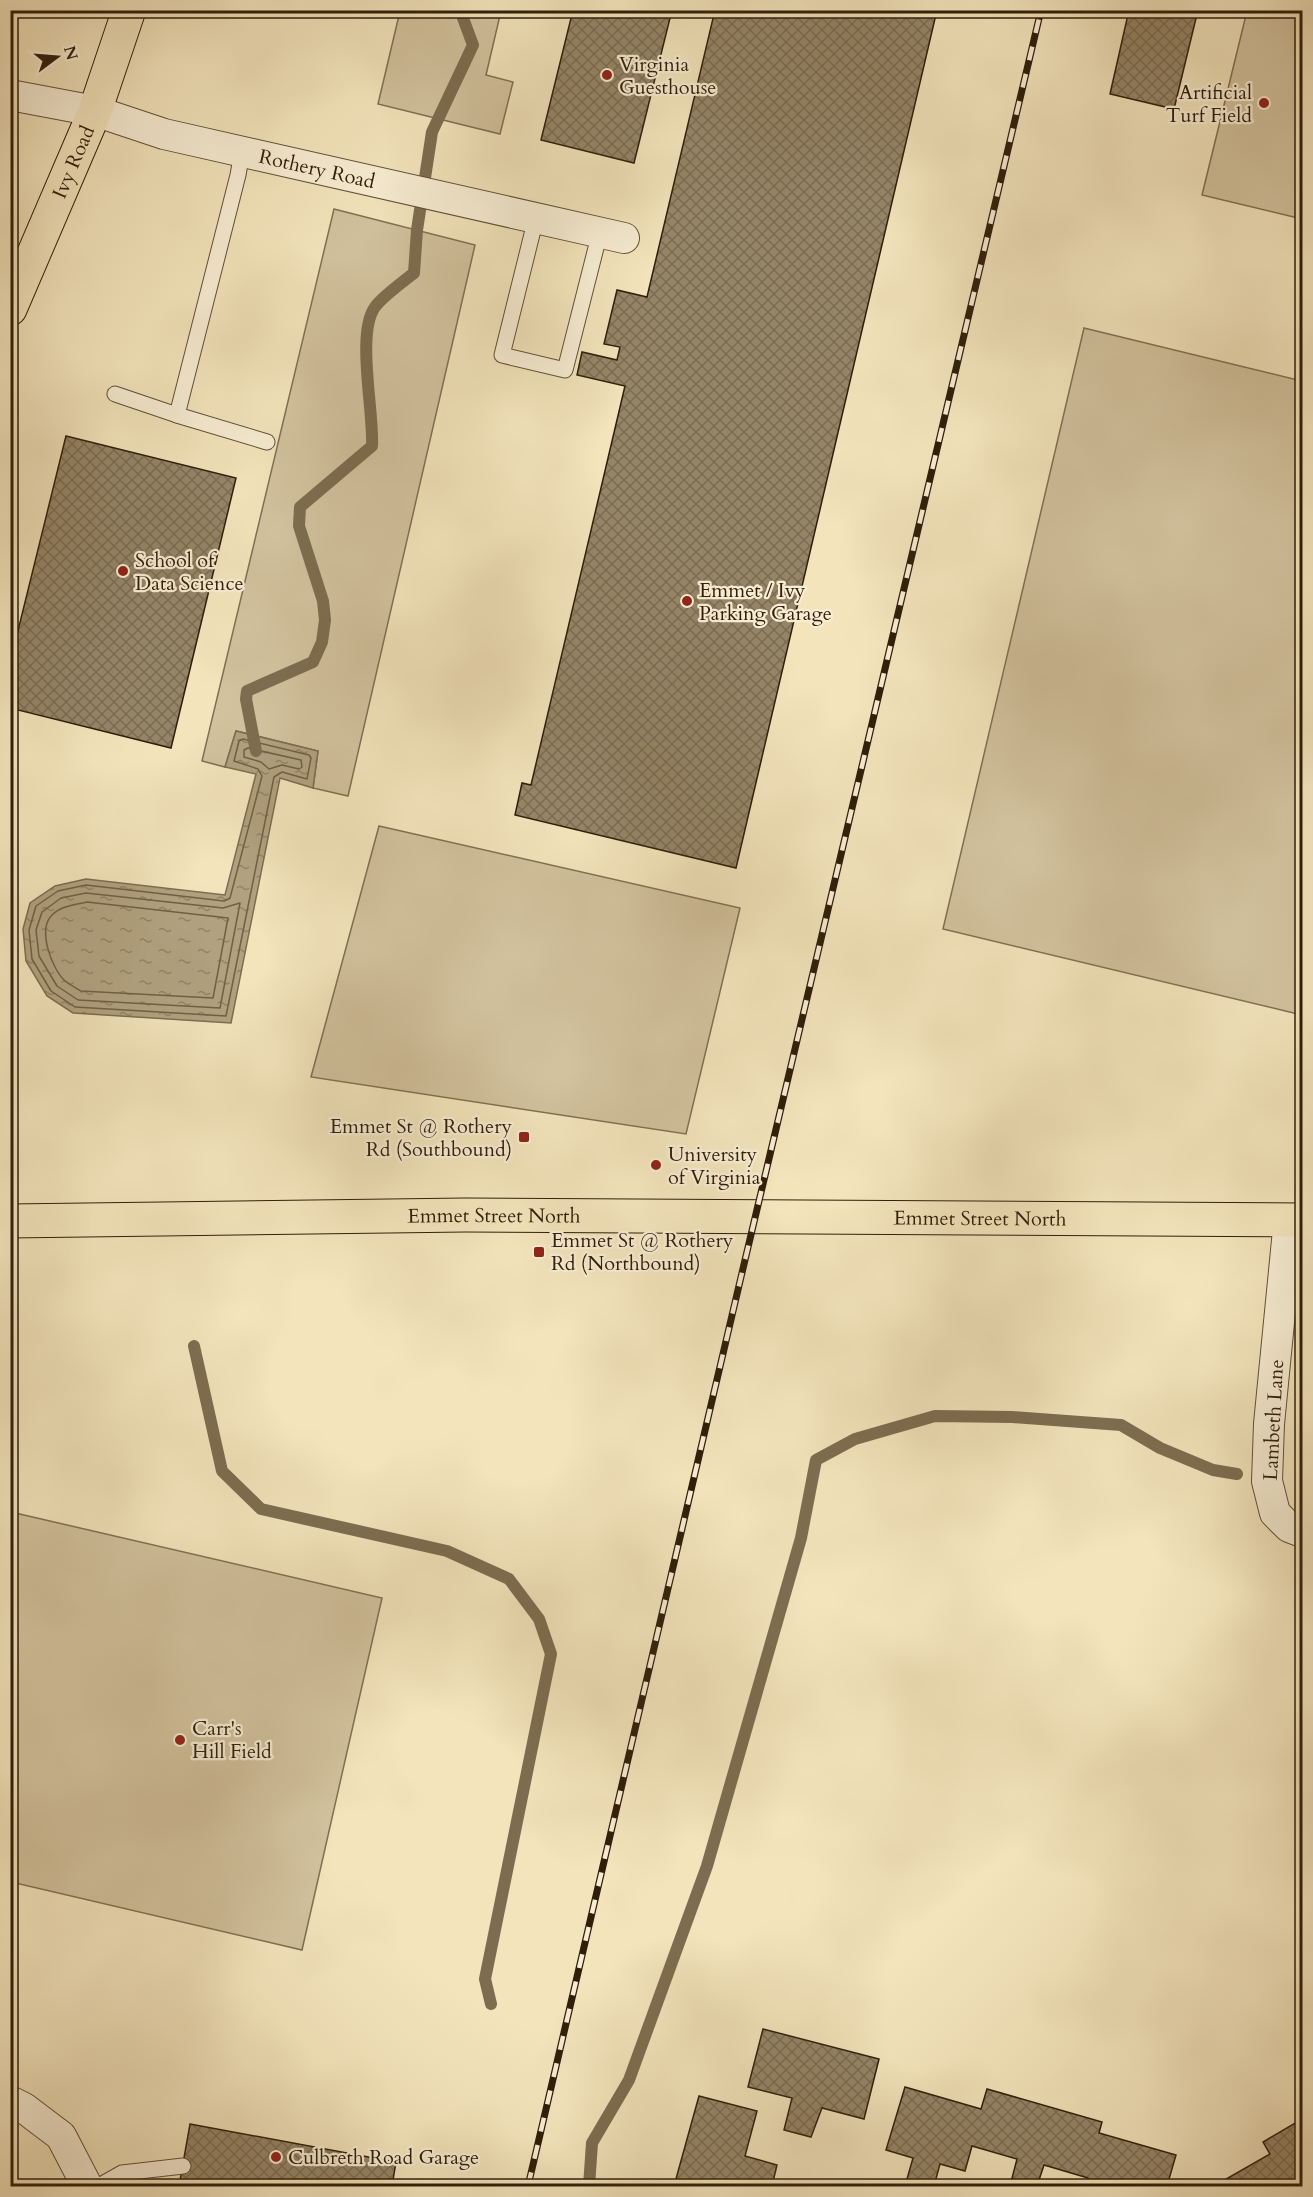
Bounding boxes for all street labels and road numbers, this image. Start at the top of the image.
street label: Ivy Road [46,121,101,203]
street label: Rothery Road [256,143,378,195]
street label: Emmet Street North [407,1202,581,1230]
street label: Emmet Street North [893,1205,1067,1233]
street label: Lambeth Lane [1257,1359,1290,1481]

